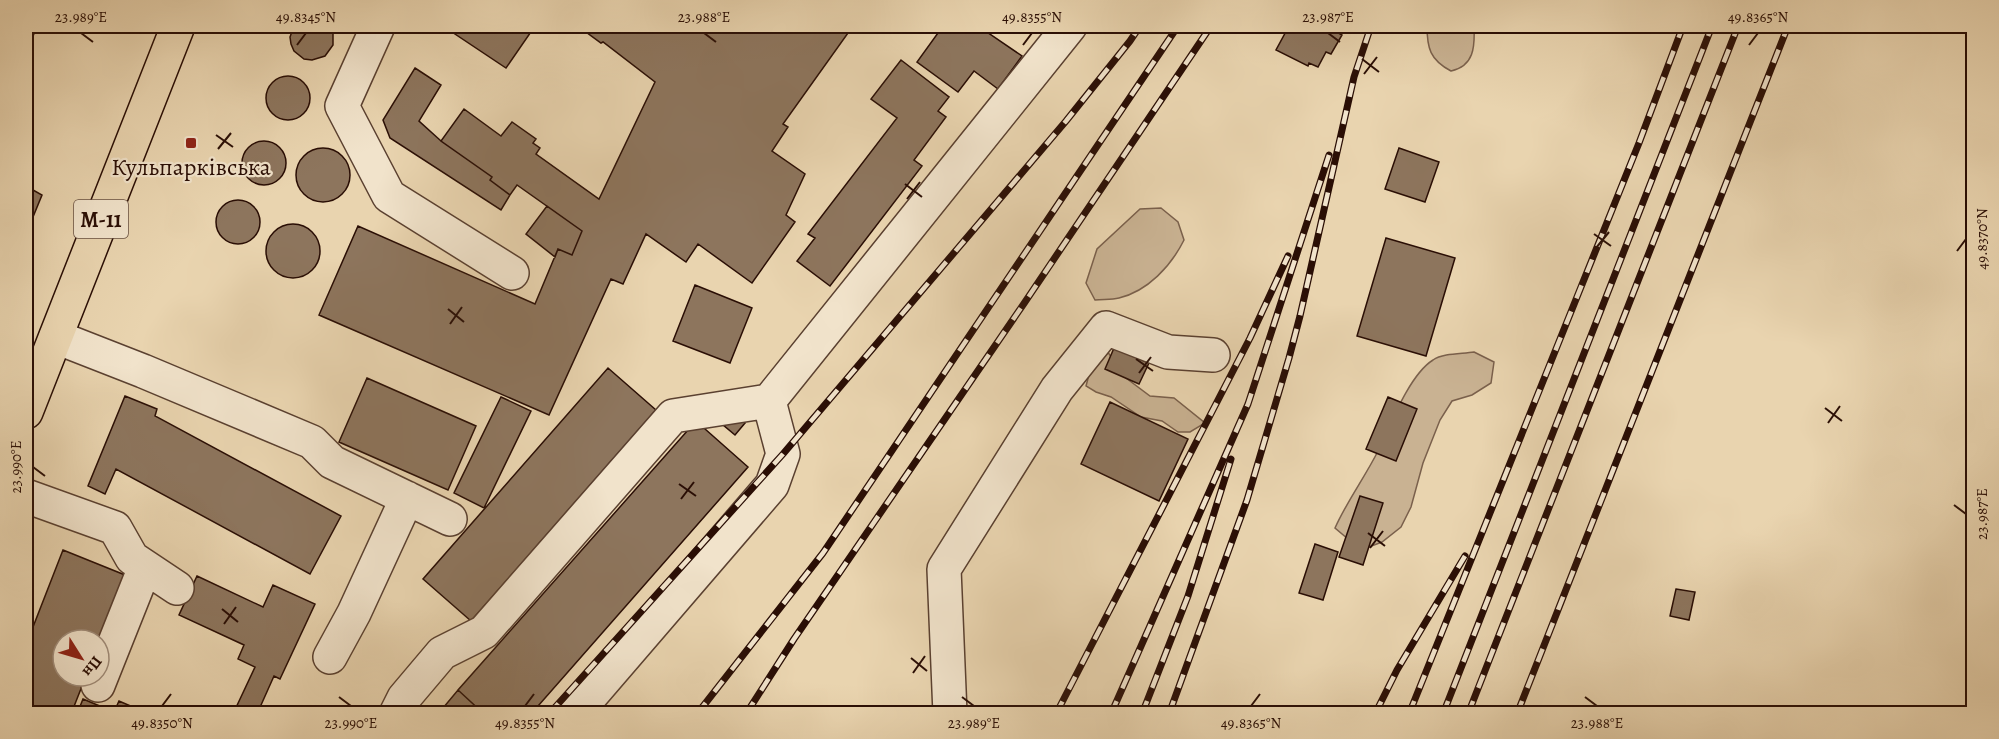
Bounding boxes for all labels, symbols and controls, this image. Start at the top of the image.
text: 23.989°E [55,7,107,27]
text: 49.8345°N [276,7,336,27]
text: 23.988°E [678,7,730,27]
text: 49.8355°N [1002,7,1062,27]
text: 23.987°E [1302,7,1354,27]
text: 49.8365°N [1728,7,1788,27]
marker: Кульпарківська [184,136,198,150]
place label: Кульпарківська [111,151,271,183]
road number: М-11 [74,200,128,238]
text: 49.8370°N [1972,208,1992,270]
text: 23.990°E [6,441,26,493]
text: 23.987°E [1972,488,1992,540]
north arrow [51,628,111,688]
text: Пн [77,651,107,681]
text: 49.8350°N [131,713,193,733]
text: 23.990°E [325,713,377,733]
text: 49.8355°N [495,713,555,733]
text: 23.989°E [948,713,1000,733]
text: 49.8365°N [1221,713,1281,733]
text: 23.988°E [1571,713,1623,733]

